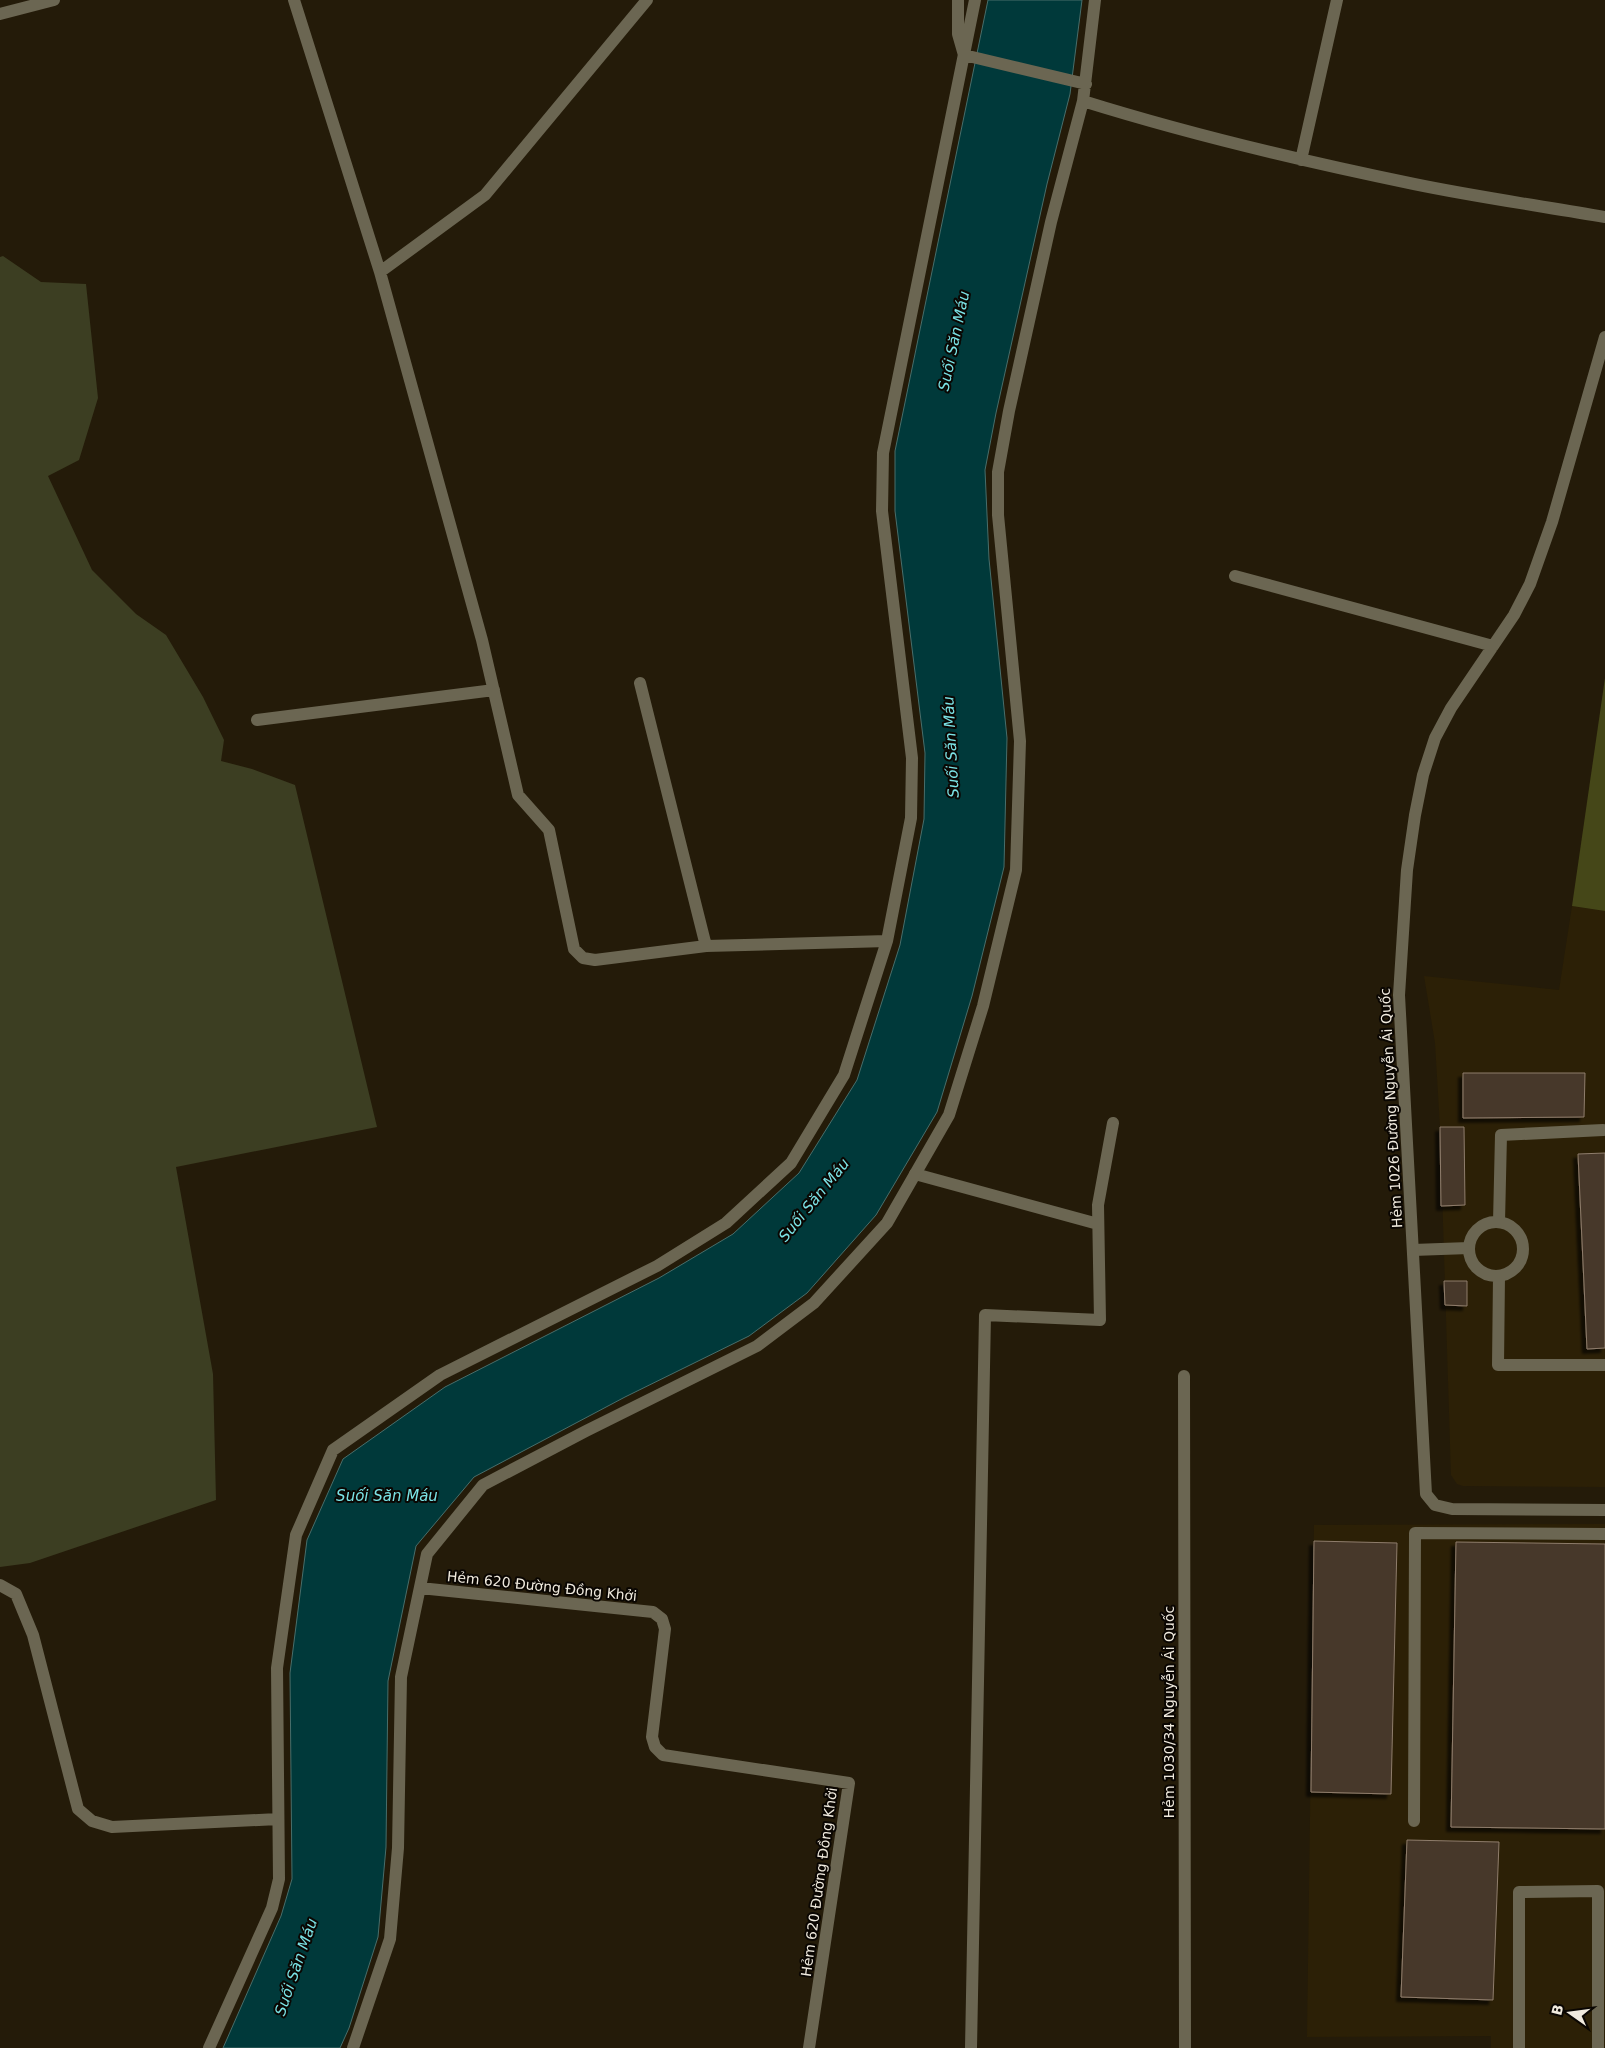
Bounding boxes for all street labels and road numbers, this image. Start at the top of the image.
street label: Hẻm 1026 Đường Nguyễn Ái Quốc [1377,988,1405,1228]
street label: Hẻm 620 Đường Đồng Khởi [446,1568,638,1604]
street label: Hẻm 1030/34 Nguyễn Ái Quốc [1161,1606,1177,1818]
street label: Hẻm 620 Đường Đồng Khởi [798,1786,840,1978]

